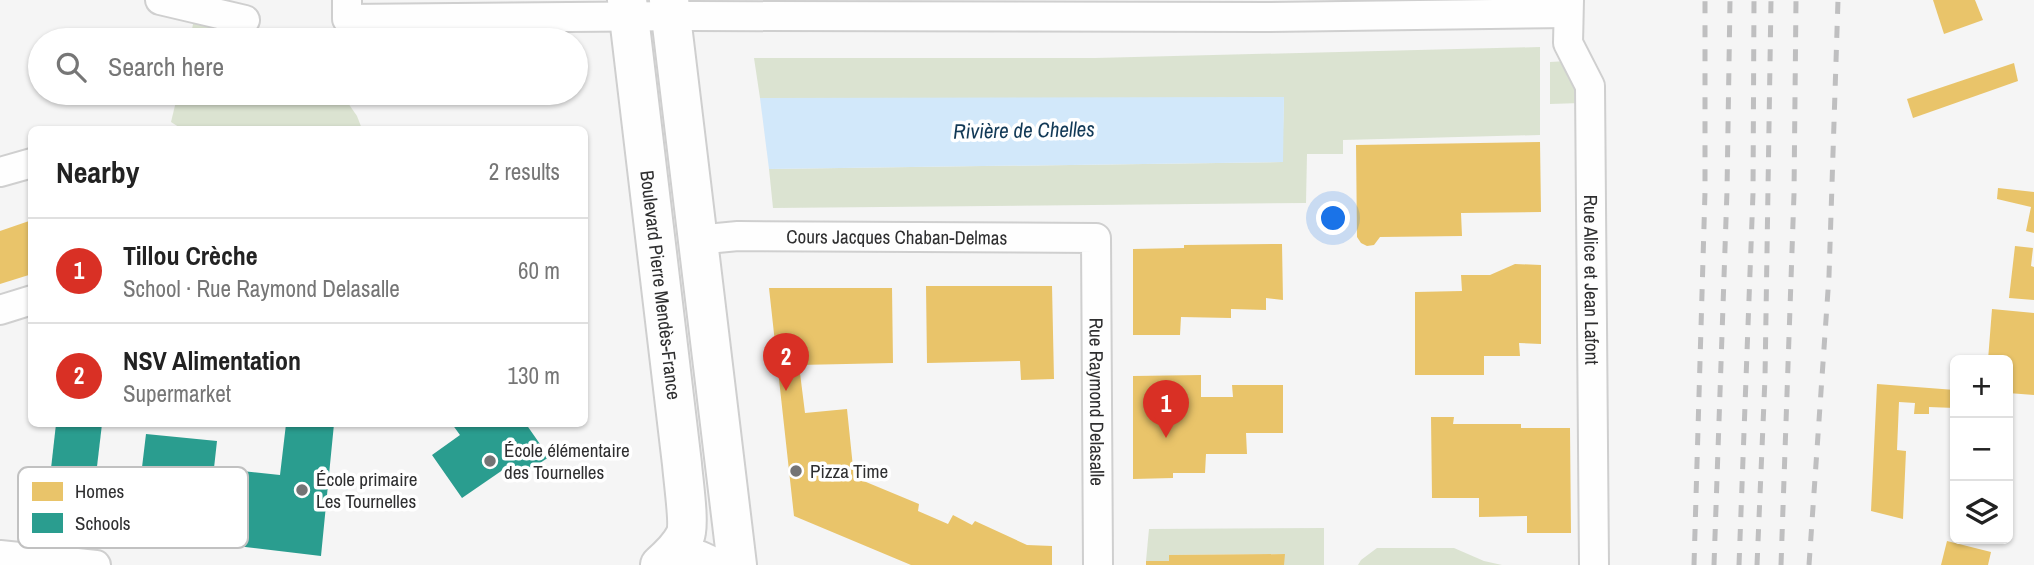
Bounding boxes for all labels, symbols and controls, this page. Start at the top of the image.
search box [28,28,588,105]
icon: search [52,48,90,86]
text: Search here [108,49,224,84]
water label: Rivière de Chelles [953,114,1095,146]
text: Nearby [56,152,139,192]
text: 2 results [489,156,560,187]
street label: Boulevard Pierre Mendès-France [634,169,687,401]
street label: Rue Alice et Jean Lafont [1578,195,1605,365]
your location [1316,201,1350,235]
street label: Cours Jacques Chaban-Delmas [786,223,1008,251]
text: Tillou Crèche [123,238,258,273]
text: 1 [74,255,84,286]
text: 60 m [518,255,560,286]
text: School · Rue Raymond Delasalle [123,273,400,304]
street label: Rue Raymond Delasalle [1083,318,1111,486]
pin: 2 [763,333,809,391]
text: NSV Alimentation [123,343,301,378]
map controls [1950,355,2013,544]
button: + [1950,355,2013,418]
text: 2 [74,360,84,391]
text: 130 m [508,360,560,391]
text: Supermarket [123,378,231,409]
pin: 1 [1143,380,1189,438]
button: − [1950,418,2013,481]
place label: École élémentaire des Tournelles [504,437,630,485]
marker: École élémentaire des Tournelles [482,453,498,469]
place label: Pizza Time [810,458,888,484]
marker: Pizza Time [788,463,804,479]
place label: École primaire Les Tournelles [316,466,417,514]
legend [18,467,248,548]
text: Homes [75,478,125,504]
button: layers [1950,481,2013,544]
marker: École primaire Les Tournelles [294,482,310,498]
text: Schools [75,510,131,536]

